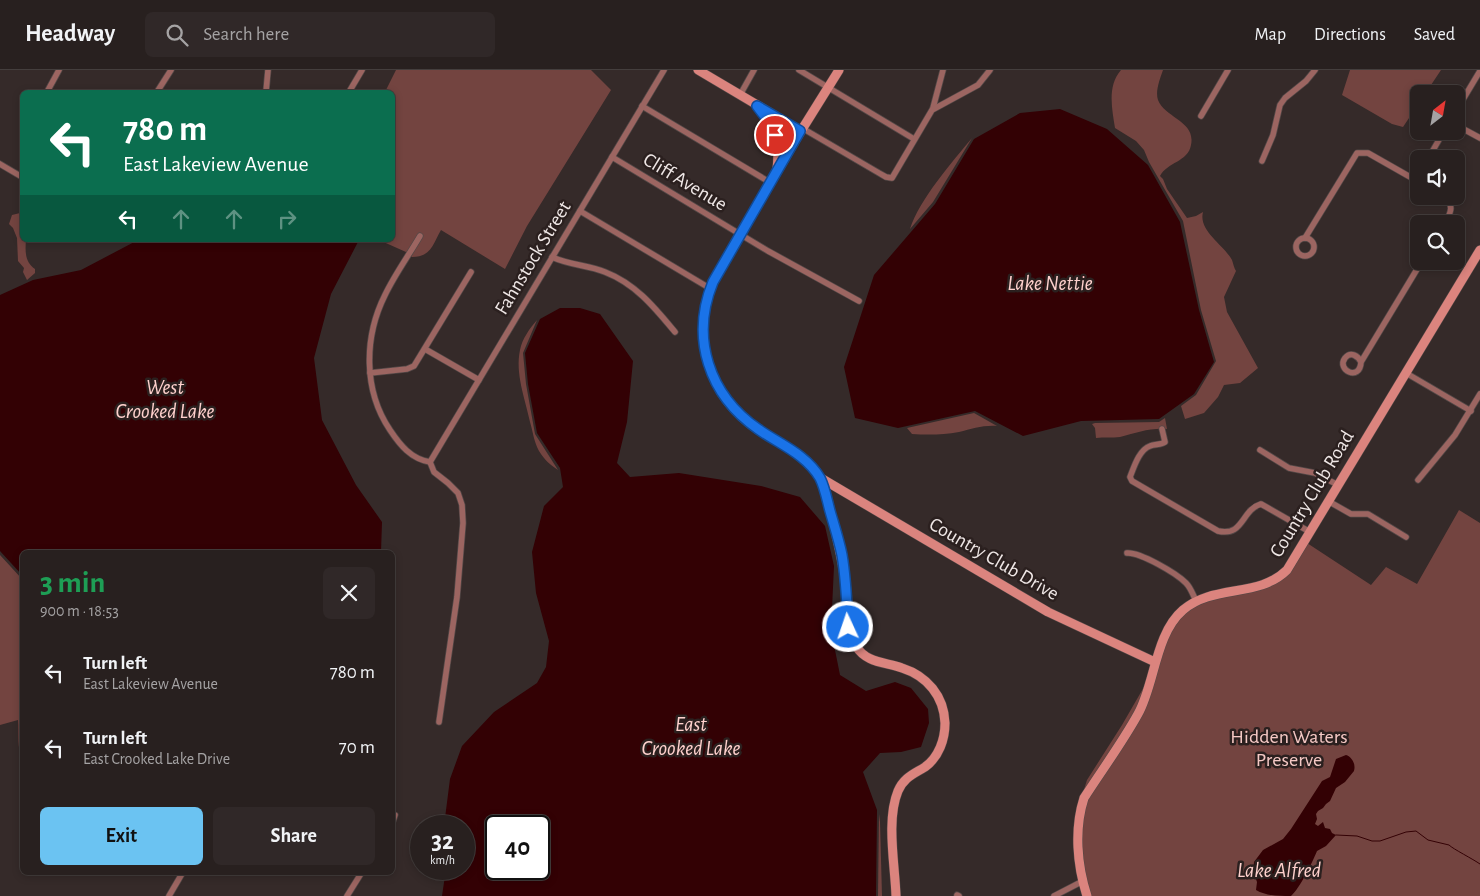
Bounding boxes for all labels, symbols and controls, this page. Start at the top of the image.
search box [145,12,495,57]
icon: search [163,21,191,49]
text: Headway [25,22,115,46]
text: Search here [203,25,289,44]
text: Map [1255,26,1286,44]
text: Directions [1314,26,1386,44]
text: Saved [1414,26,1455,44]
north arrow [1410,85,1465,140]
map controls [1410,85,1465,270]
icon: left [40,110,105,175]
text: 780 m [123,112,207,147]
pin [754,114,796,156]
icon: arrive [761,121,789,149]
street label: Cliff Avenue [640,149,730,215]
button: sound [1410,150,1465,205]
text: East Lakeview Avenue [123,153,309,175]
street label: Fahnstock Street [491,197,575,318]
icon: left [114,205,142,233]
icon: ahead [167,205,195,233]
icon: ahead [220,205,248,233]
icon: right [273,205,301,233]
button: search [1410,215,1465,270]
water label: Lake Nettie [1007,273,1093,294]
water label: West Crooked Lake [116,377,214,422]
street label: Country Club Road [1266,427,1358,561]
street label: Country Club Drive [926,514,1062,604]
button: close [323,567,375,619]
text: 3 min [40,568,105,598]
position arrow [821,600,873,652]
text: 900 m · 18:53 [40,603,119,619]
text: Turn left [83,654,147,673]
icon: left [40,659,68,687]
text: 780 m [330,663,375,682]
text: East Lakeview Avenue [83,676,218,692]
water label: East Crooked Lake [642,714,740,759]
park label: Hidden Waters Preserve [1230,727,1348,770]
text: Turn left [83,729,147,748]
icon: left [40,734,68,762]
text: 70 m [339,738,375,757]
text: East Crooked Lake Drive [83,751,230,767]
button: Exit [40,807,203,865]
button: Share [213,807,375,865]
speed limit sign: 40 [485,815,550,880]
text: 32 [431,829,454,854]
text: km/h [430,854,455,866]
water label: Lake Alfred [1237,860,1321,881]

